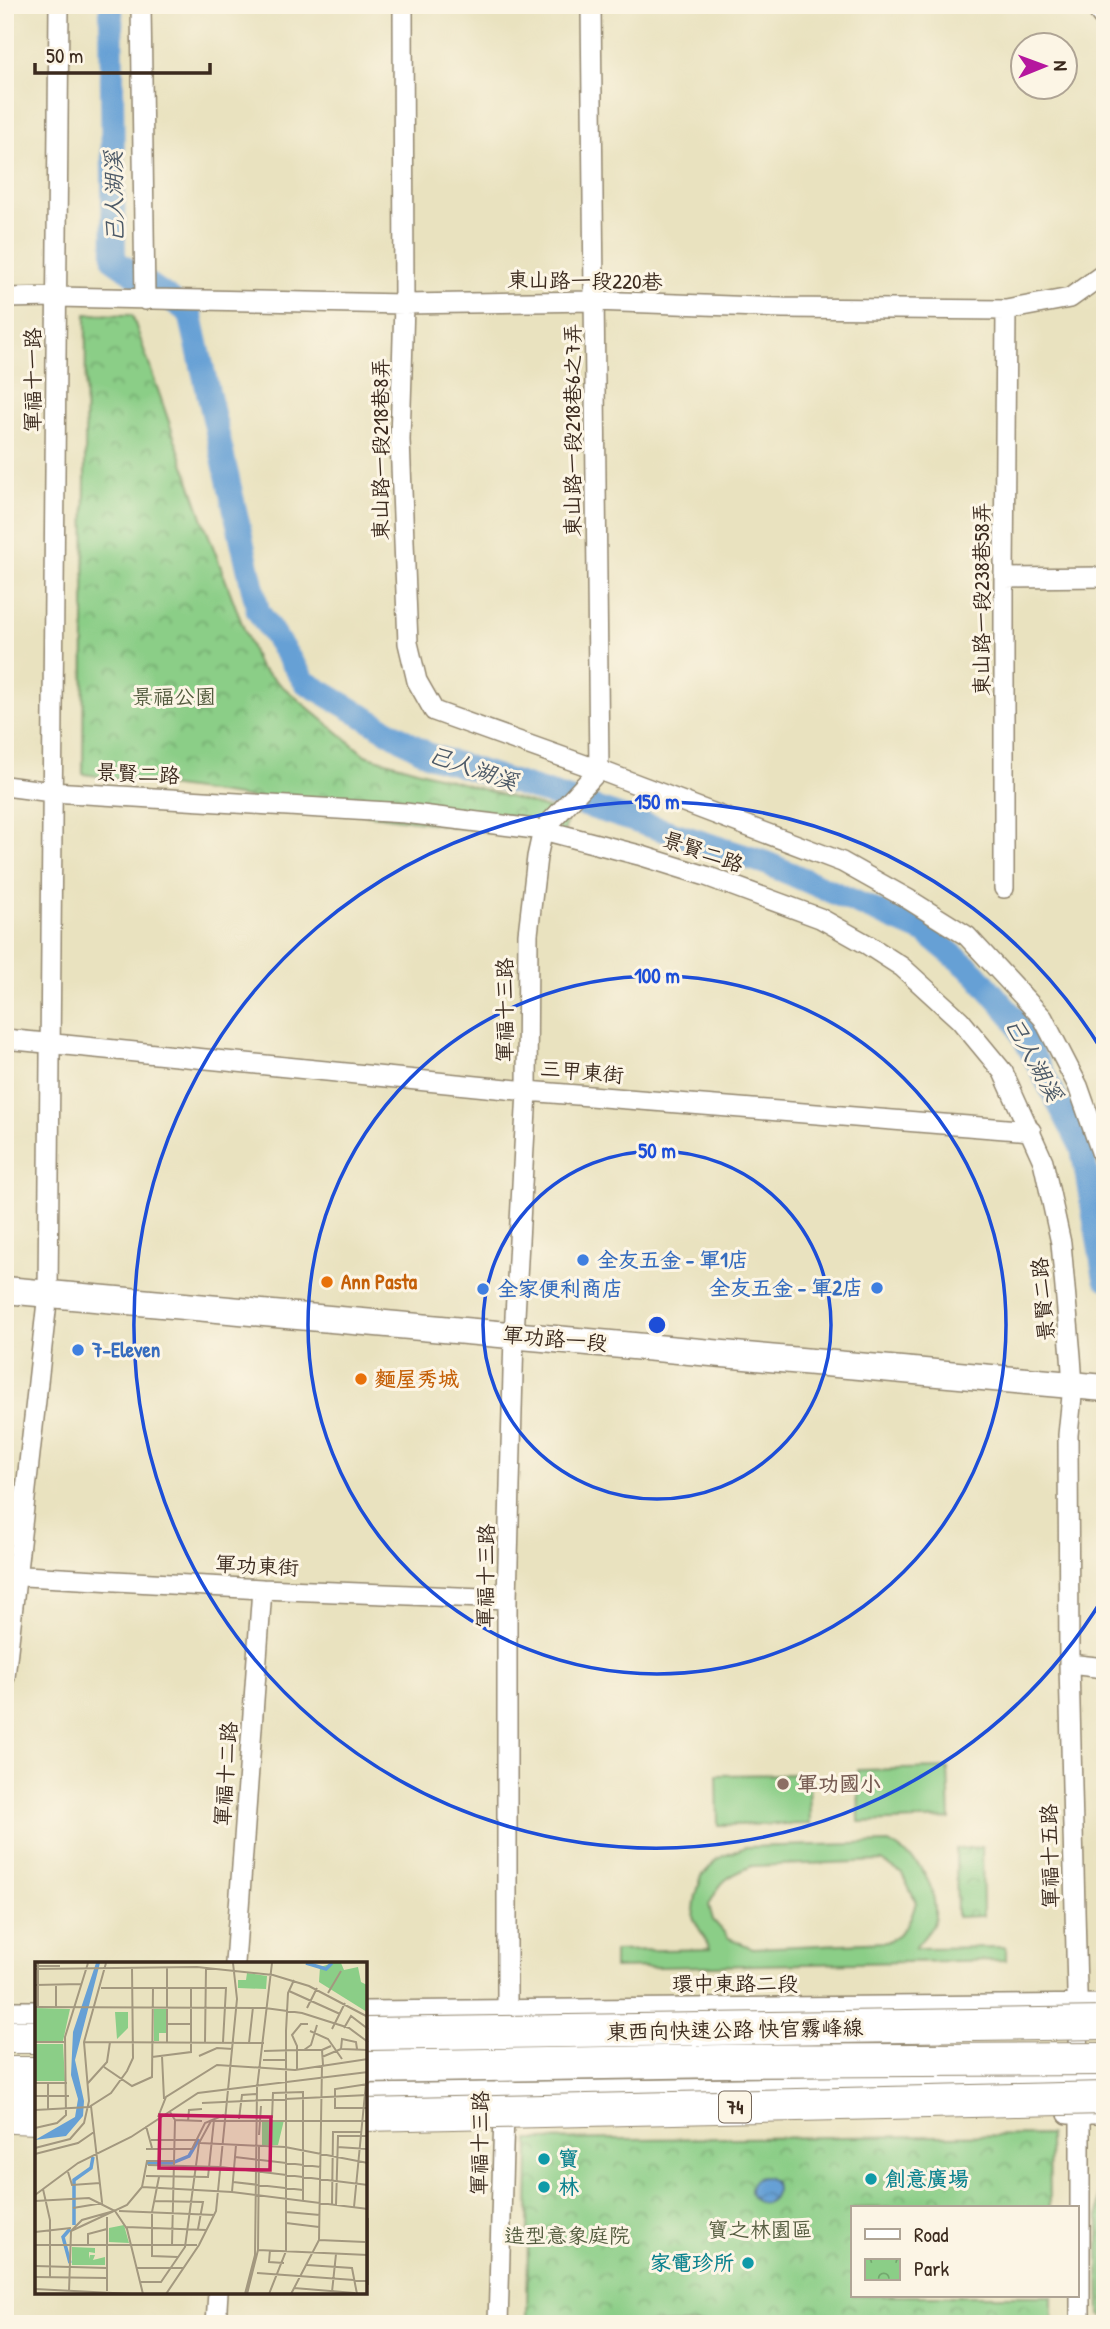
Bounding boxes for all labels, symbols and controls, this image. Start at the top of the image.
scale bar [35,32,210,76]
north arrow [1009,32,1078,102]
text: 50 m [46,41,83,70]
text: N [1048,60,1074,71]
water label: 己人湖溪 [97,149,130,243]
street label: 東山路一段220巷 [507,265,663,296]
street label: 東山路一段218巷6之7弄 [558,323,587,537]
street label: 軍福十一路 [18,328,47,433]
street label: 東山路一段218巷8弄 [366,358,395,540]
street label: 東山路一段238巷58弄 [967,502,996,696]
park label: 景福公園 [132,682,216,711]
water label: 己人湖溪 [425,738,524,798]
street label: 景賢二路 [95,757,181,790]
text: 150 m [634,787,680,816]
street label: 景賢二路 [659,824,748,879]
street label: 軍福十三路 [490,958,519,1063]
text: 100 m [634,961,680,990]
water label: 己人湖溪 [999,1011,1071,1108]
street label: 三甲東街 [539,1053,625,1090]
text: 50 m [638,1136,676,1165]
place label: 全友五金 - 軍1店 [597,1245,749,1274]
marker: 全友五金 - 軍1店 [575,1252,591,1268]
street label: 景賢二路 [1024,1256,1061,1342]
place label: Ann Pasta [341,1267,418,1296]
place label: 全友五金 - 軍2店 [709,1273,863,1302]
marker: Ann Pasta [319,1274,335,1290]
place label: 全家便利商店 [497,1274,623,1303]
marker: 全友五金 - 軍2店 [869,1280,885,1296]
marker: 全家便利商店 [475,1281,491,1297]
centre of rings [645,1313,669,1337]
street label: 軍功路一段 [501,1319,609,1358]
place label: 7-Eleven [91,1335,160,1364]
marker: 7-Eleven [70,1342,86,1358]
place label: 麵屋秀城 [375,1364,459,1393]
marker: 麵屋秀城 [353,1371,369,1387]
street label: 軍福十三路 [470,1523,501,1629]
street label: 軍功東街 [214,1549,300,1582]
street label: 軍福十二路 [207,1721,244,1827]
place label: 軍功國小 [797,1769,881,1798]
marker: 軍功國小 [775,1776,791,1792]
street label: 軍福十五路 [1034,1803,1065,1909]
inset map [35,1962,368,2294]
street label: 環中東路二段 [672,1969,798,1998]
street label: 東西向快速公路 快官霧峰線 [606,2013,864,2046]
street label: 軍福十三路 [464,2090,495,2196]
road number: 74 [719,2092,751,2122]
place label: 寶 [558,2144,579,2173]
marker: 寶 [536,2151,552,2167]
place label: 創意廣場 [885,2164,969,2193]
marker: 創意廣場 [863,2171,879,2187]
place label: 林 [558,2172,579,2201]
marker: 林 [536,2179,552,2195]
legend [851,2206,1078,2298]
park label: 寶之林園區 [708,2215,813,2244]
text: Road [914,2220,948,2249]
park label: 造型意象庭院 [504,2221,630,2250]
place label: 家電珍所 [650,2248,734,2277]
text: Park [914,2254,949,2283]
marker: 家電珍所 [740,2255,756,2271]

